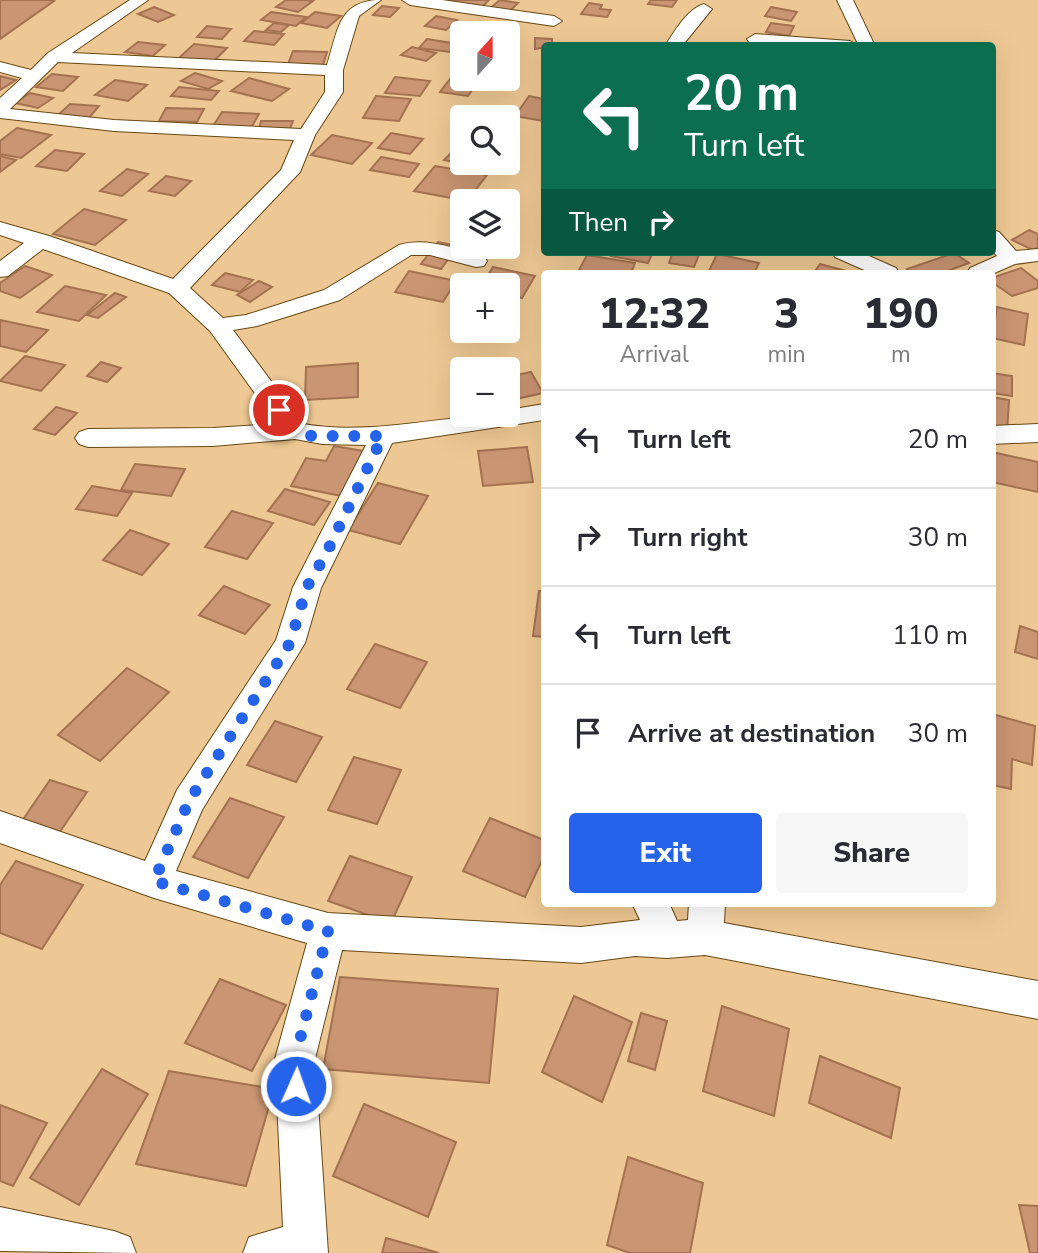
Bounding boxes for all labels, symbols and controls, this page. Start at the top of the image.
north arrow [450,21,520,91]
map controls [450,21,520,427]
text: 20 m [684,60,799,127]
icon: left [569,70,660,161]
button: search [450,105,520,175]
text: Turn left [684,124,804,167]
button: layers [450,189,520,259]
icon: right [642,203,680,241]
text: Then [569,205,628,240]
button: + [450,273,520,343]
text: 12:32 [598,286,710,343]
text: 3 [774,286,799,343]
text: 190 [863,286,939,343]
text: Arrival [620,339,689,370]
text: min [768,339,806,370]
text: m [891,339,911,370]
button: − [450,357,520,427]
pin [249,380,309,440]
icon: arrive [260,391,298,429]
icon: left [569,420,607,458]
text: Turn left [628,422,731,457]
text: 20 m [908,422,968,457]
icon: right [569,518,607,556]
text: Turn right [628,520,747,555]
text: 30 m [908,520,968,555]
icon: left [569,616,607,654]
text: Turn left [628,618,731,653]
text: 110 m [892,618,968,653]
icon: arrive [569,714,607,752]
text: Arrive at destination [628,716,875,751]
text: 30 m [908,716,968,751]
button: Exit [569,813,762,893]
button: Share [776,813,968,893]
position arrow [259,1049,333,1123]

